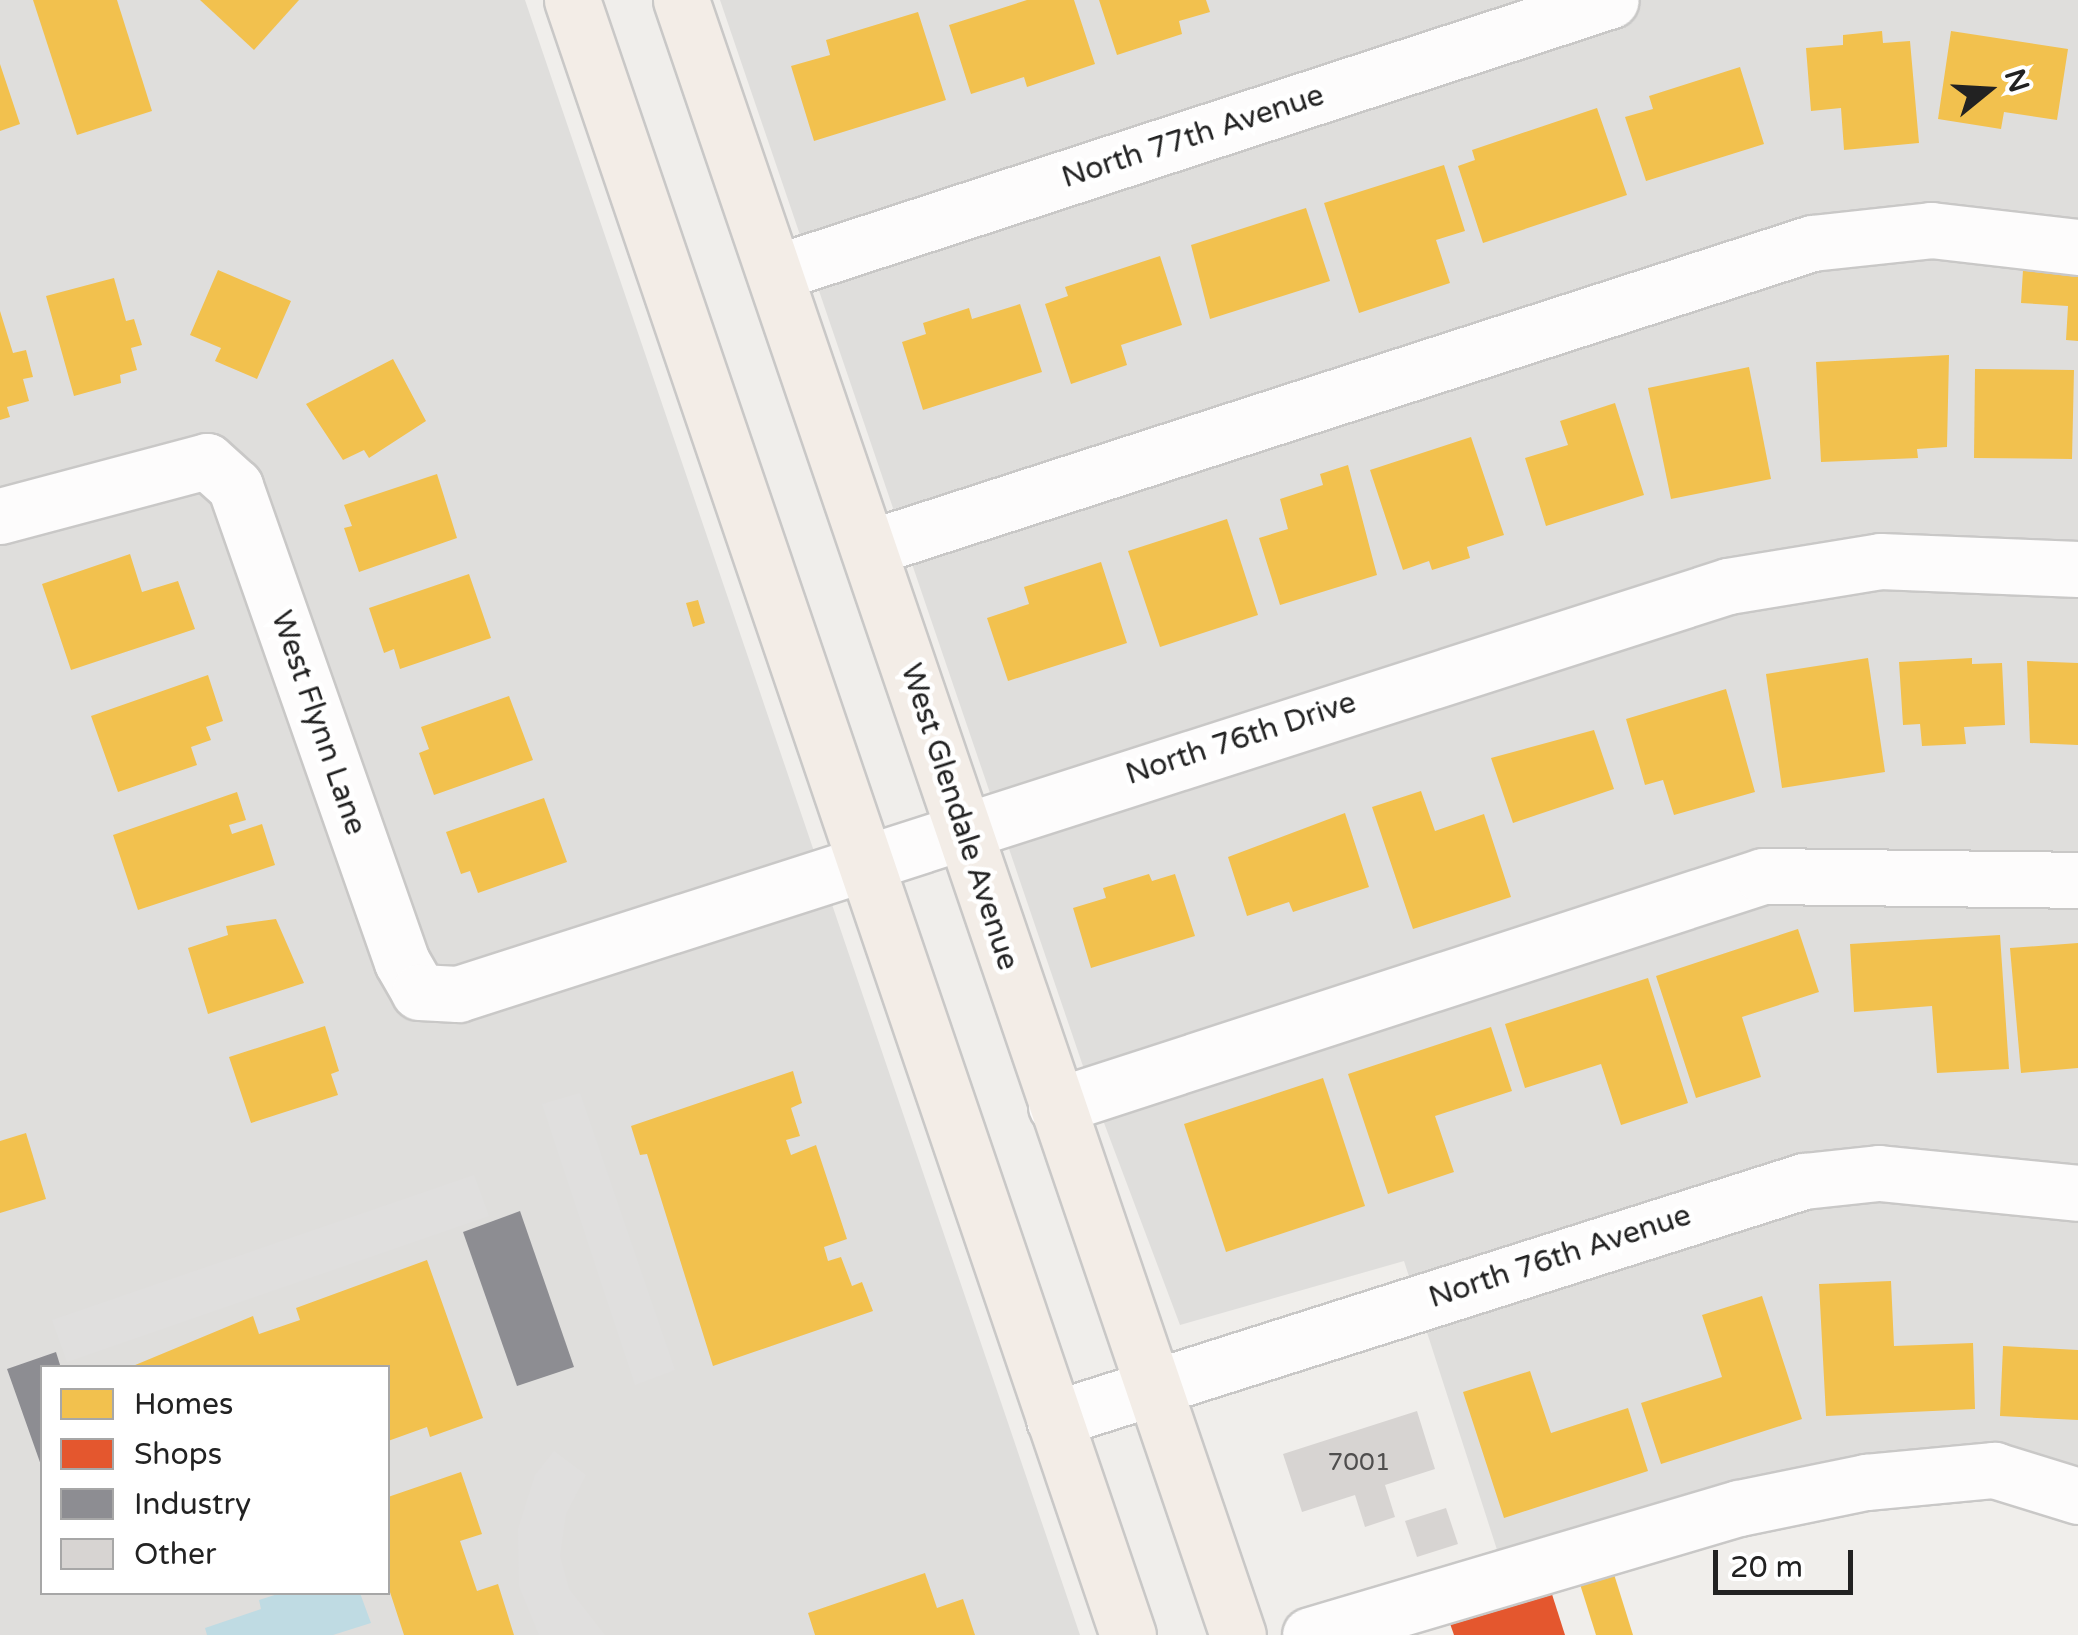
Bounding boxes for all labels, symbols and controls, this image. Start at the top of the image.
north arrow [1938,40,2038,140]
text: N [1997,65,2036,97]
street label: North 77th Avenue [1057,78,1329,196]
street label: West Flynn Lane [263,606,373,840]
street label: West Glendale Avenue [892,659,1026,975]
street label: North 76th Drive [1121,685,1361,793]
street label: North 76th Avenue [1424,1198,1696,1316]
legend [40,1365,390,1595]
text: Homes [134,1386,233,1423]
text: Shops [134,1436,222,1473]
house number: 7001 [1328,1447,1390,1477]
text: Industry [134,1486,251,1523]
scale bar [1718,1530,1858,1592]
text: Other [134,1536,217,1573]
text: 20 m [1730,1549,1803,1586]

